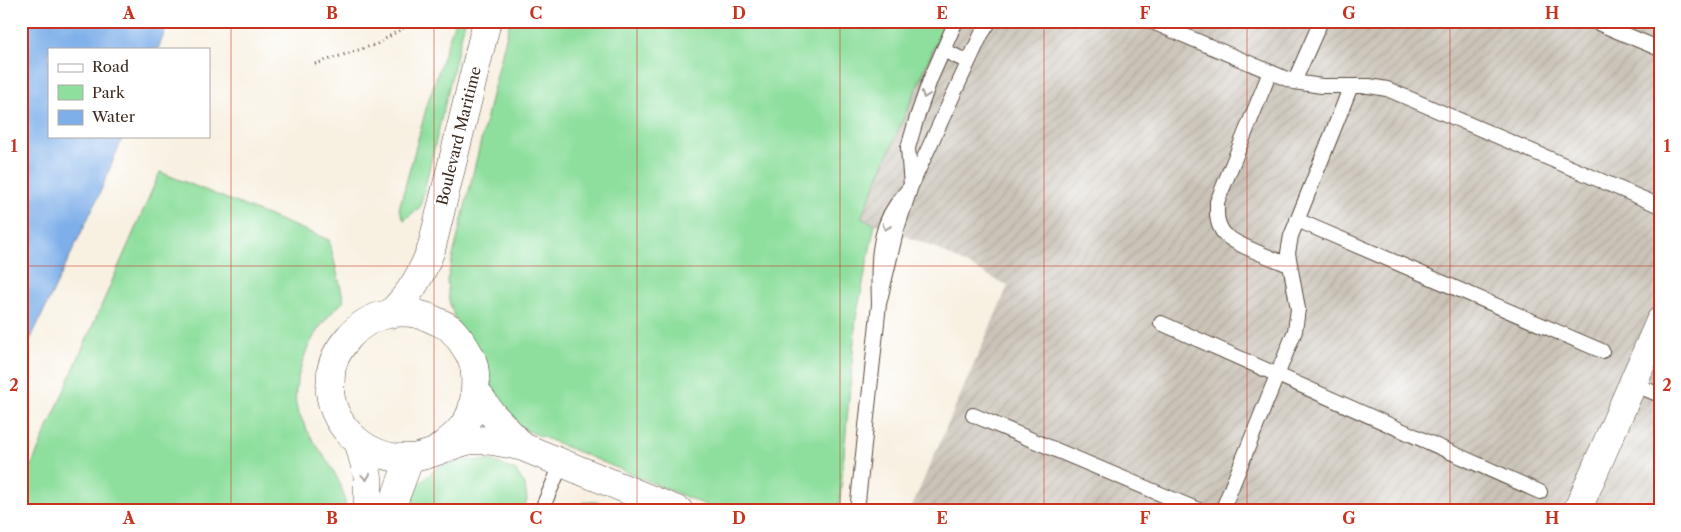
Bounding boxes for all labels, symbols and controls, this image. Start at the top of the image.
text: A [122,3,136,23]
text: B [326,3,338,23]
text: C [530,3,542,23]
text: D [732,3,746,23]
text: E [936,3,948,23]
text: F [1140,3,1151,23]
text: G [1342,3,1356,23]
text: H [1545,3,1559,23]
legend [48,48,210,138]
text: Road [92,57,129,76]
street label: Boulevard Maritime [432,64,485,207]
text: Park [92,83,126,102]
one-way arrow [920,91,930,99]
text: Water [91,107,136,126]
text: 1 [10,136,18,156]
text: 1 [1663,136,1671,156]
one-way arrow [882,223,892,231]
text: 2 [9,375,19,395]
text: 2 [1662,375,1672,395]
one-way arrow [361,473,371,481]
text: A [122,508,136,528]
text: B [326,508,338,528]
text: C [530,508,542,528]
text: D [732,508,746,528]
text: E [936,508,948,528]
text: F [1140,508,1151,528]
text: G [1342,508,1356,528]
text: H [1545,508,1559,528]

